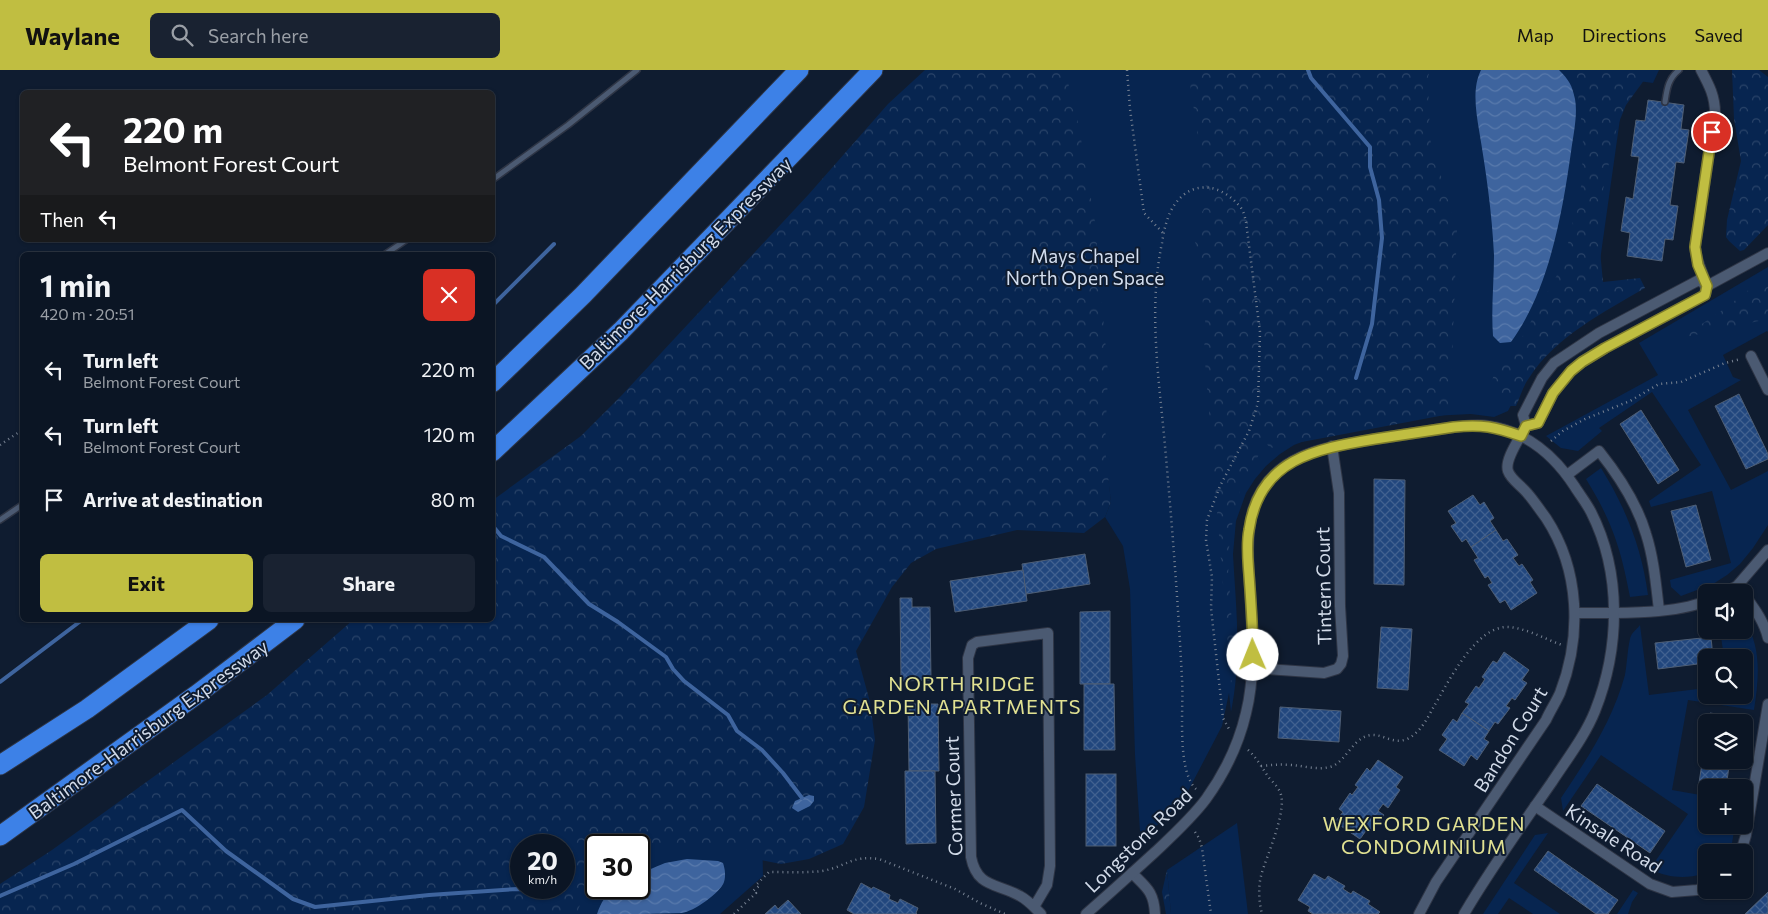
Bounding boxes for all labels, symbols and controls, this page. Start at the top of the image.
search box [150,13,500,58]
text: Waylane [25,21,120,50]
icon: search [168,21,196,49]
text: Search here [208,24,308,47]
text: Map [1517,24,1554,46]
text: Directions [1582,24,1666,46]
text: Saved [1694,24,1743,46]
text: 220 m [123,107,223,150]
icon: left [40,110,105,175]
pin [1691,111,1733,153]
icon: arrive [1698,118,1726,146]
text: Belmont Forest Court [123,150,339,177]
street label: Baltimore-Harrisburg Expressway [574,152,796,374]
icon: left [94,205,122,233]
text: Then [40,208,84,231]
park label: Mays Chapel North Open Space [1006,244,1164,289]
text: 1 min [40,266,111,303]
button: close [423,269,475,321]
text: 420 m · 20:51 [40,304,135,323]
text: Turn left [83,349,158,372]
icon: left [40,356,68,384]
text: 220 m [421,358,475,381]
text: Belmont Forest Court [83,372,240,391]
text: Turn left [83,414,158,437]
icon: left [40,421,68,449]
text: 120 m [424,423,475,446]
text: Belmont Forest Court [83,437,240,456]
icon: arrive [40,486,68,514]
text: Arrive at destination [83,488,263,511]
text: 80 m [431,488,475,511]
street label: Tintern Court [1310,527,1336,645]
button: Exit [40,554,253,612]
button: Share [263,554,475,612]
map controls [1698,584,1753,899]
button: sound [1698,584,1753,639]
position arrow [1226,628,1278,680]
street label: Baltimore-Harrisburg Expressway [24,634,273,824]
button: search [1698,649,1753,704]
district label: NORTH RIDGE GARDEN APARTMENTS [842,671,1082,718]
street label: Bandon Court [1468,682,1552,796]
button: layers [1698,714,1753,769]
street label: Cormer Court [939,735,967,856]
button: + [1698,779,1753,834]
street label: Longstone Road [1080,783,1196,897]
street label: Kinsale Road [1562,798,1666,878]
district label: WEXFORD GARDEN CONDOMINIUM [1322,811,1526,858]
speed limit sign: 30 [585,834,650,899]
button: − [1698,844,1753,899]
text: 20 [527,845,558,875]
text: km/h [528,872,557,886]

